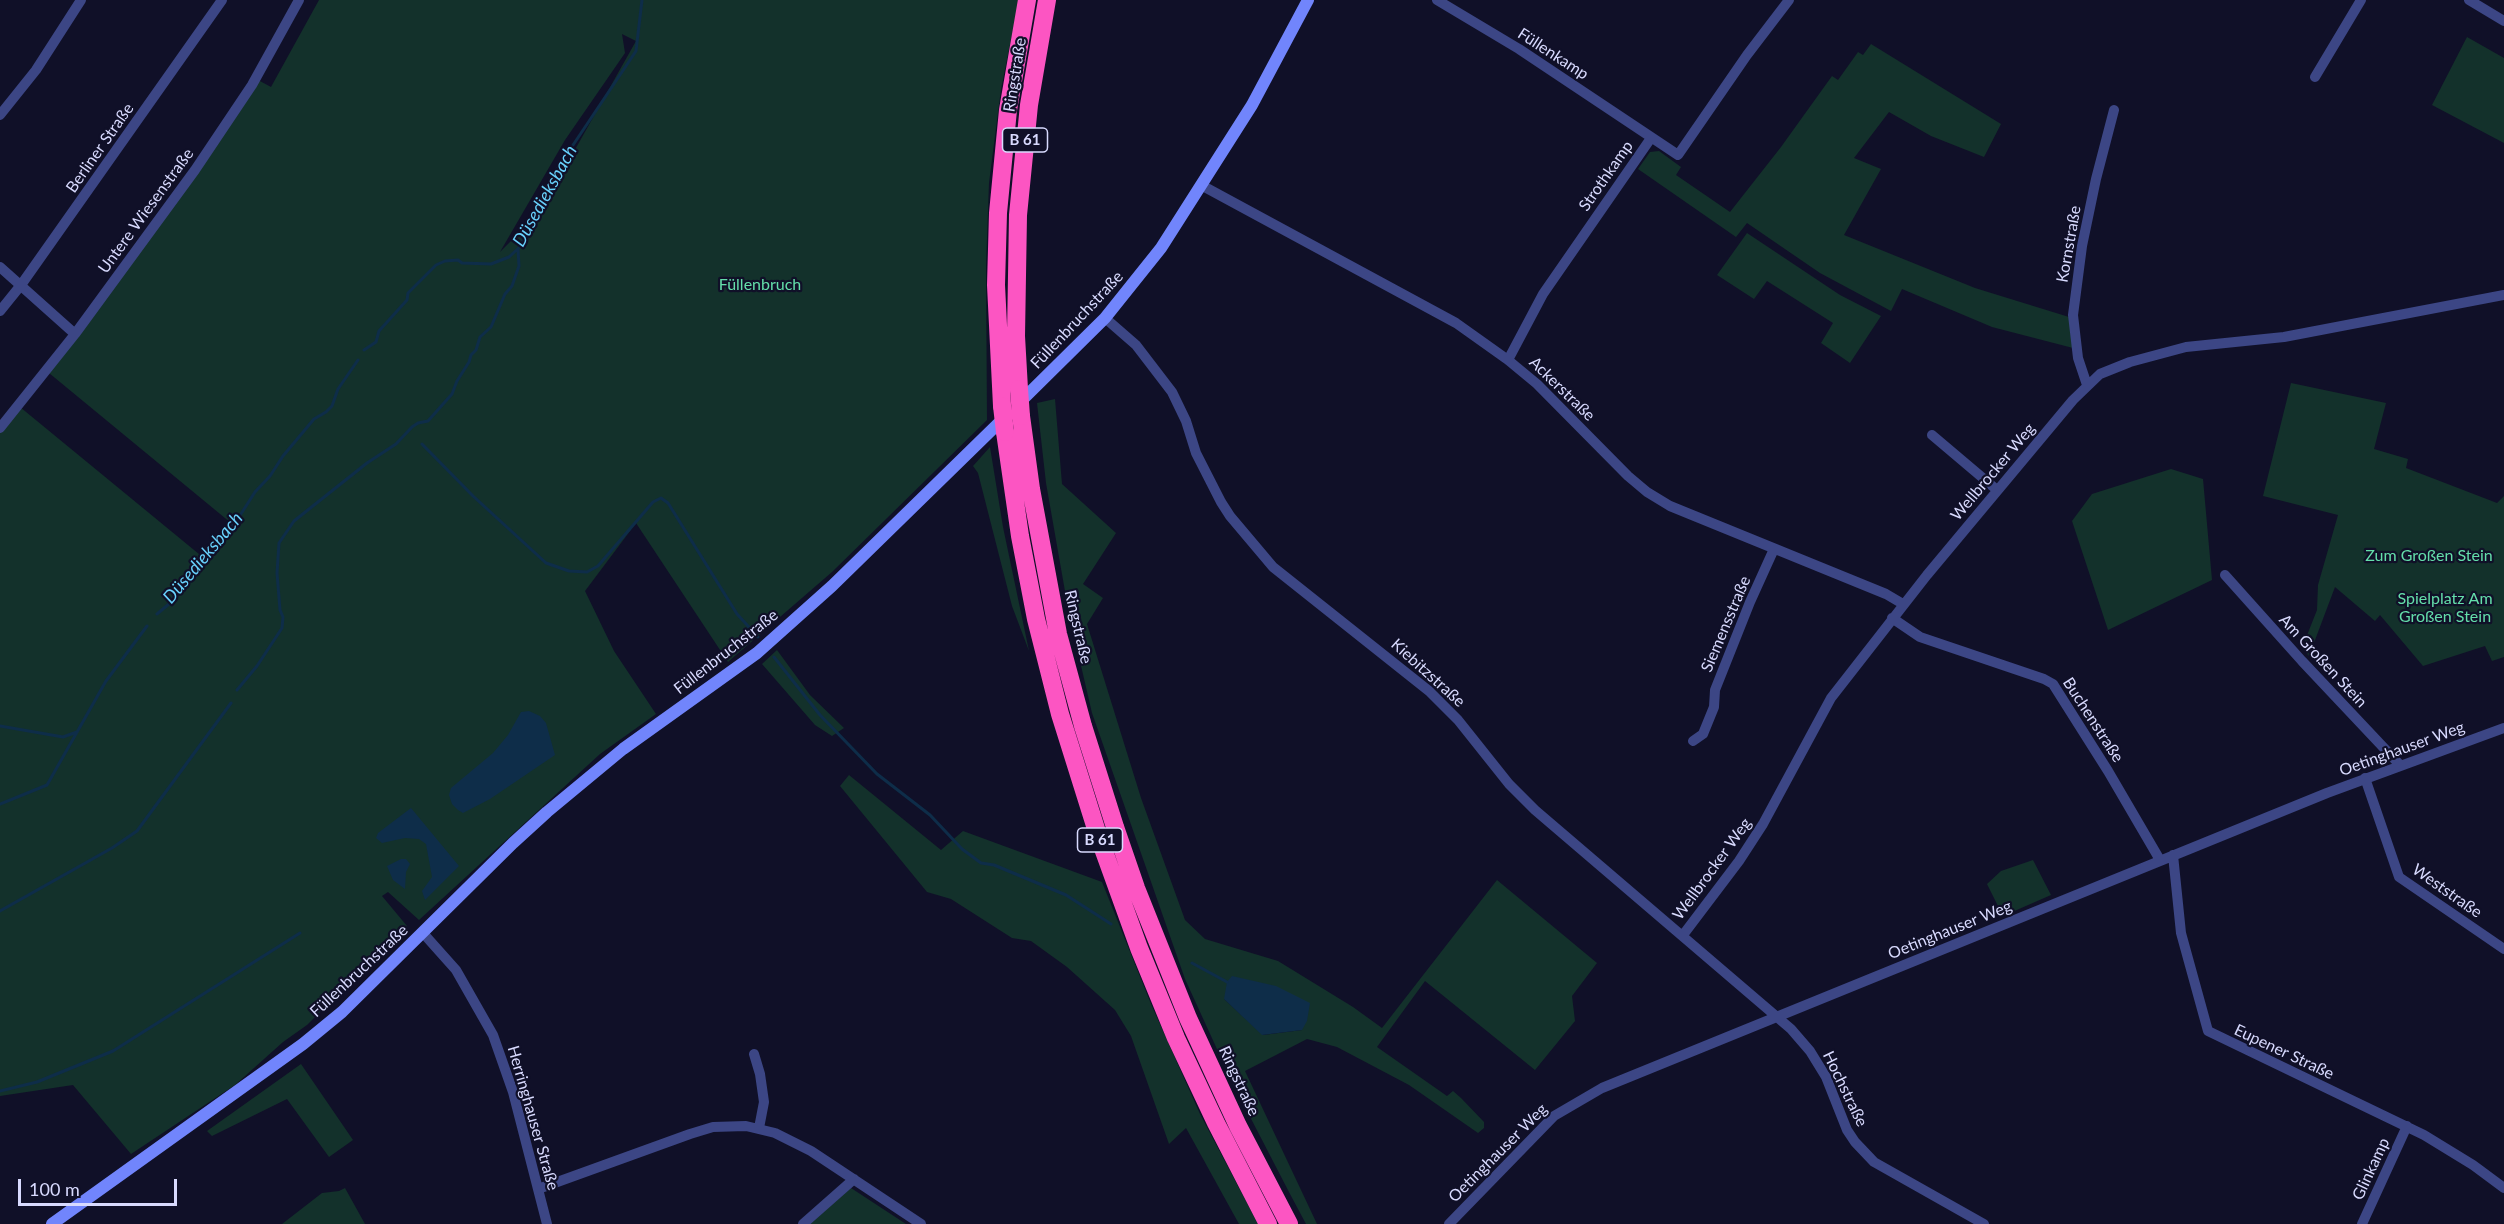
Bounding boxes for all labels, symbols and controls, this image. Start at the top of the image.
street label: Füllenkamp [1514,24,1592,84]
street label: Ringstraße [1000,36,1030,114]
street label: Berliner Straße [62,100,138,196]
road number: B 61 [1002,128,1048,152]
street label: Strothkamp [1575,137,1637,215]
water label: Düsedieksbach [508,142,582,250]
street label: Untere Wiesenstraße [94,145,198,277]
street label: Kornstraße [2053,204,2085,284]
street label: Füllenbruchstraße [1027,267,1127,373]
park label: Füllenbruch [719,275,801,295]
street label: Ackerstraße [1525,353,1599,425]
street label: Wellbrocker Weg [1947,419,2039,525]
water label: Düsedieksbach [159,508,247,608]
park label: Zum Großen Stein [2365,546,2493,566]
street label: Siemensstraße [1697,573,1755,675]
street label: Ringstraße [1060,588,1096,666]
park label: Spielplatz Am Großen Stein [2397,589,2493,627]
street label: Füllenbruchstraße [670,605,782,699]
street label: Am Großen Stein [2275,611,2371,711]
street label: Kiebitzstraße [1387,635,1469,711]
street label: Buchenstraße [2059,674,2127,766]
street label: Oetinghauser Weg [2337,717,2467,781]
street label: Wellbrocker Weg [1669,814,1755,924]
road number: B 61 [1078,828,1122,852]
street label: Weststraße [2408,860,2486,922]
street label: Oetinghauser Weg [1885,896,2015,964]
street label: Füllenbruchstraße [306,921,412,1021]
street label: Eupener Straße [2231,1020,2337,1084]
street label: Herringhauser Straße [503,1043,563,1193]
street label: Ringstraße [1214,1043,1264,1119]
street label: Hochstraße [1818,1048,1872,1130]
street label: Oetinghauser Weg [1445,1100,1551,1206]
street label: Glinkamp [2348,1135,2394,1203]
scale bar [21,1167,180,1205]
text: 100 m [29,1178,80,1200]

